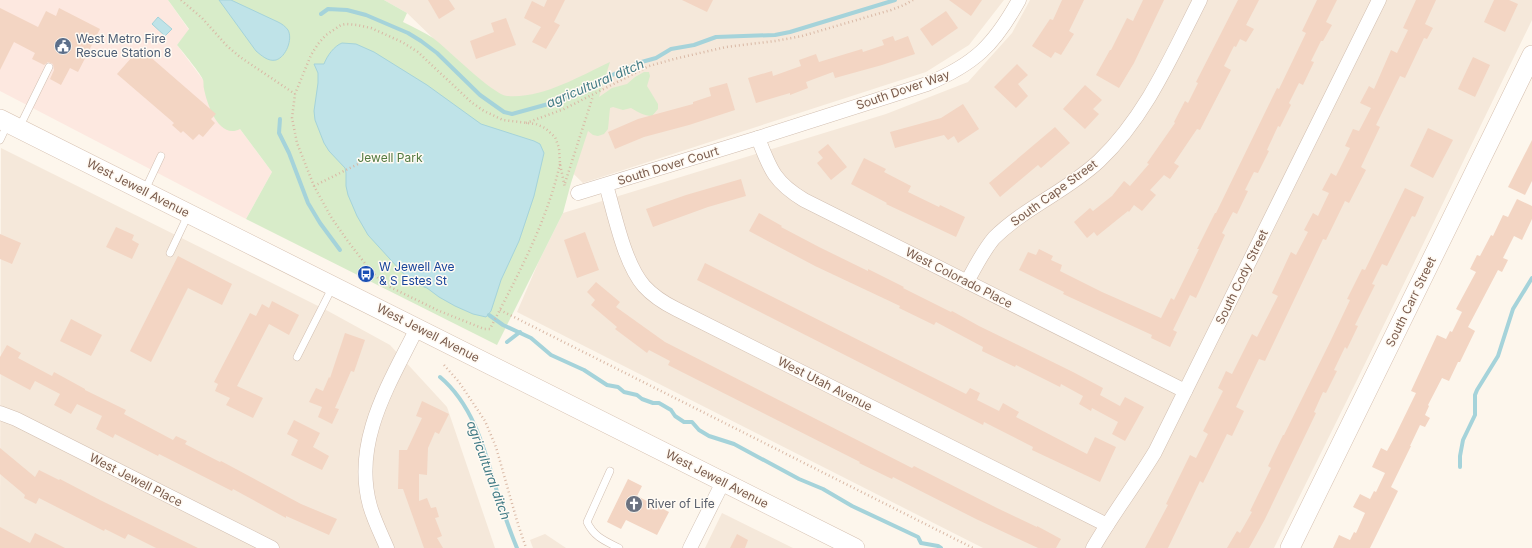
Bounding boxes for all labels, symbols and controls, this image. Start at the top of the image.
place label: West Metro Fire Rescue Station 8 [76,31,172,60]
public building icon: West Metro Fire Rescue Station 8 [53,36,73,56]
water label: agricultural ditch [544,55,647,111]
street label: South Dover Way [854,66,952,113]
street label: South Dover Court [615,143,720,188]
park label: Jewell Park [357,150,423,165]
street label: West Jewell Avenue [84,155,192,220]
street label: South Cape Street [1007,156,1100,229]
street label: South Cody Street [1212,227,1271,327]
street label: West Colorado Place [903,244,1015,311]
street label: South Carr Street [1382,254,1439,349]
place label: W Jewell Ave & S Estes St [379,259,455,288]
bus stop icon: W Jewell Ave & S Estes St [356,264,376,284]
street label: West Jewell Avenue [374,300,482,365]
street label: West Utah Avenue [775,353,875,414]
water label: agricultural ditch [464,418,514,522]
street label: West Jewell Avenue [663,446,771,511]
street label: West Jewell Place [87,450,185,509]
church icon: River of Life [624,494,644,514]
place label: River of Life [647,496,715,511]

